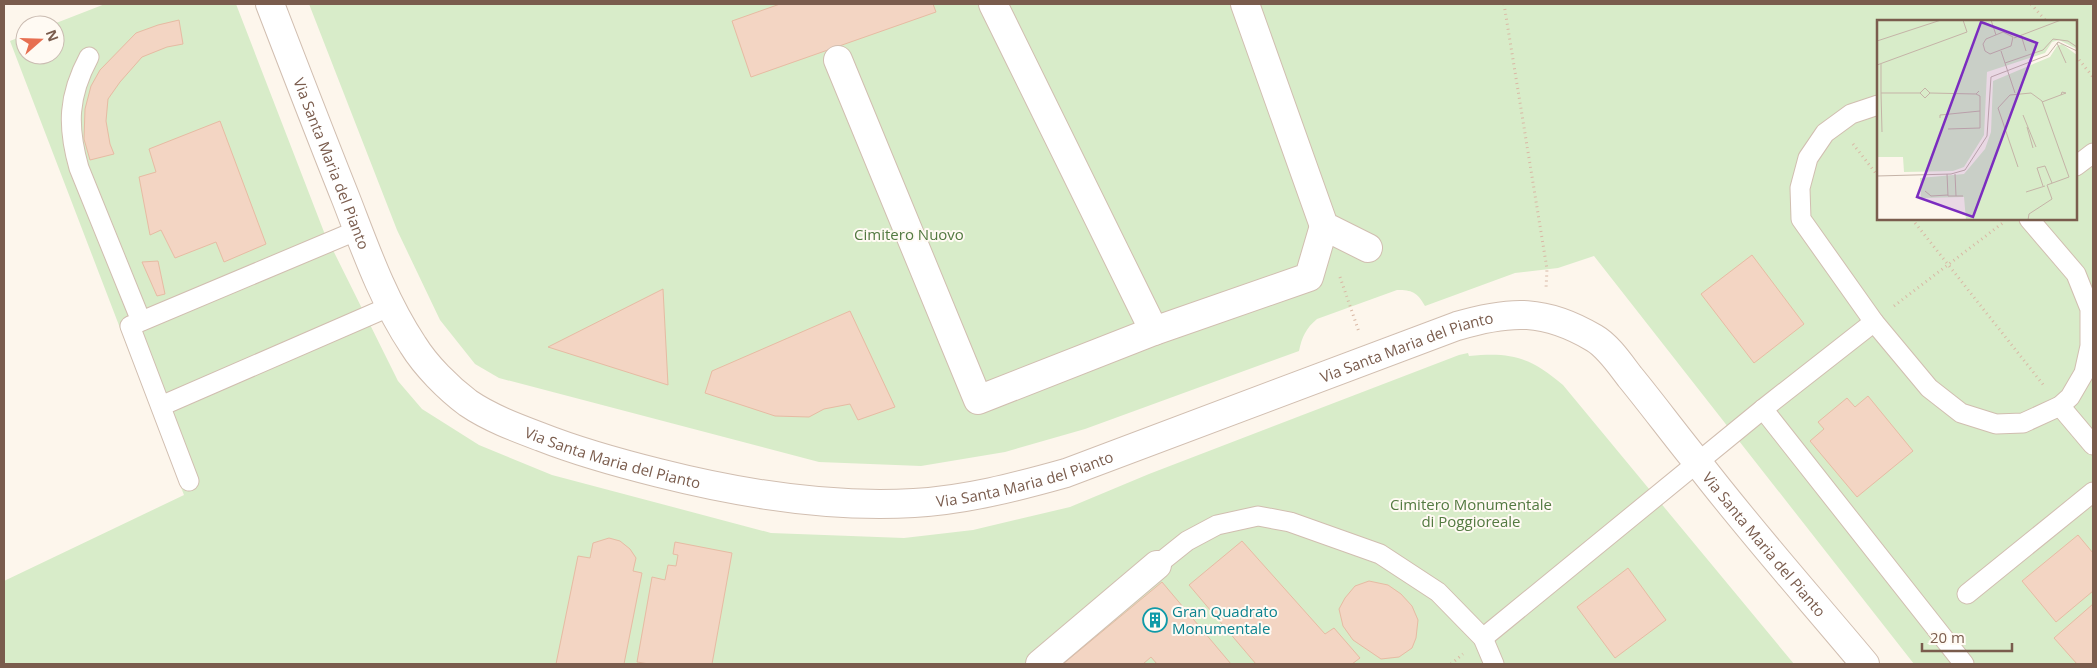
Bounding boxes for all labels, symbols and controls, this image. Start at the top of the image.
north arrow [15,15,65,65]
inset map [1877,20,2077,220]
text: N [42,27,64,44]
street label: Via Santa Maria del Pianto [289,75,374,252]
park label: Cimitero Nuovo [854,224,964,244]
street label: Via Santa Maria del Pianto [1317,307,1495,387]
street label: Via Santa Maria del Pianto [522,422,703,493]
street label: Via Santa Maria del Pianto [935,446,1116,511]
street label: Via Santa Maria del Pianto [1698,468,1830,621]
park label: Cimitero Monumentale di Poggioreale [1390,494,1552,531]
place label: Gran Quadrato Monumentale [1172,601,1278,638]
building icon: Gran Quadrato Monumentale [1142,607,1168,633]
scale bar [1922,620,2012,652]
text: 20 m [1930,627,1965,647]

